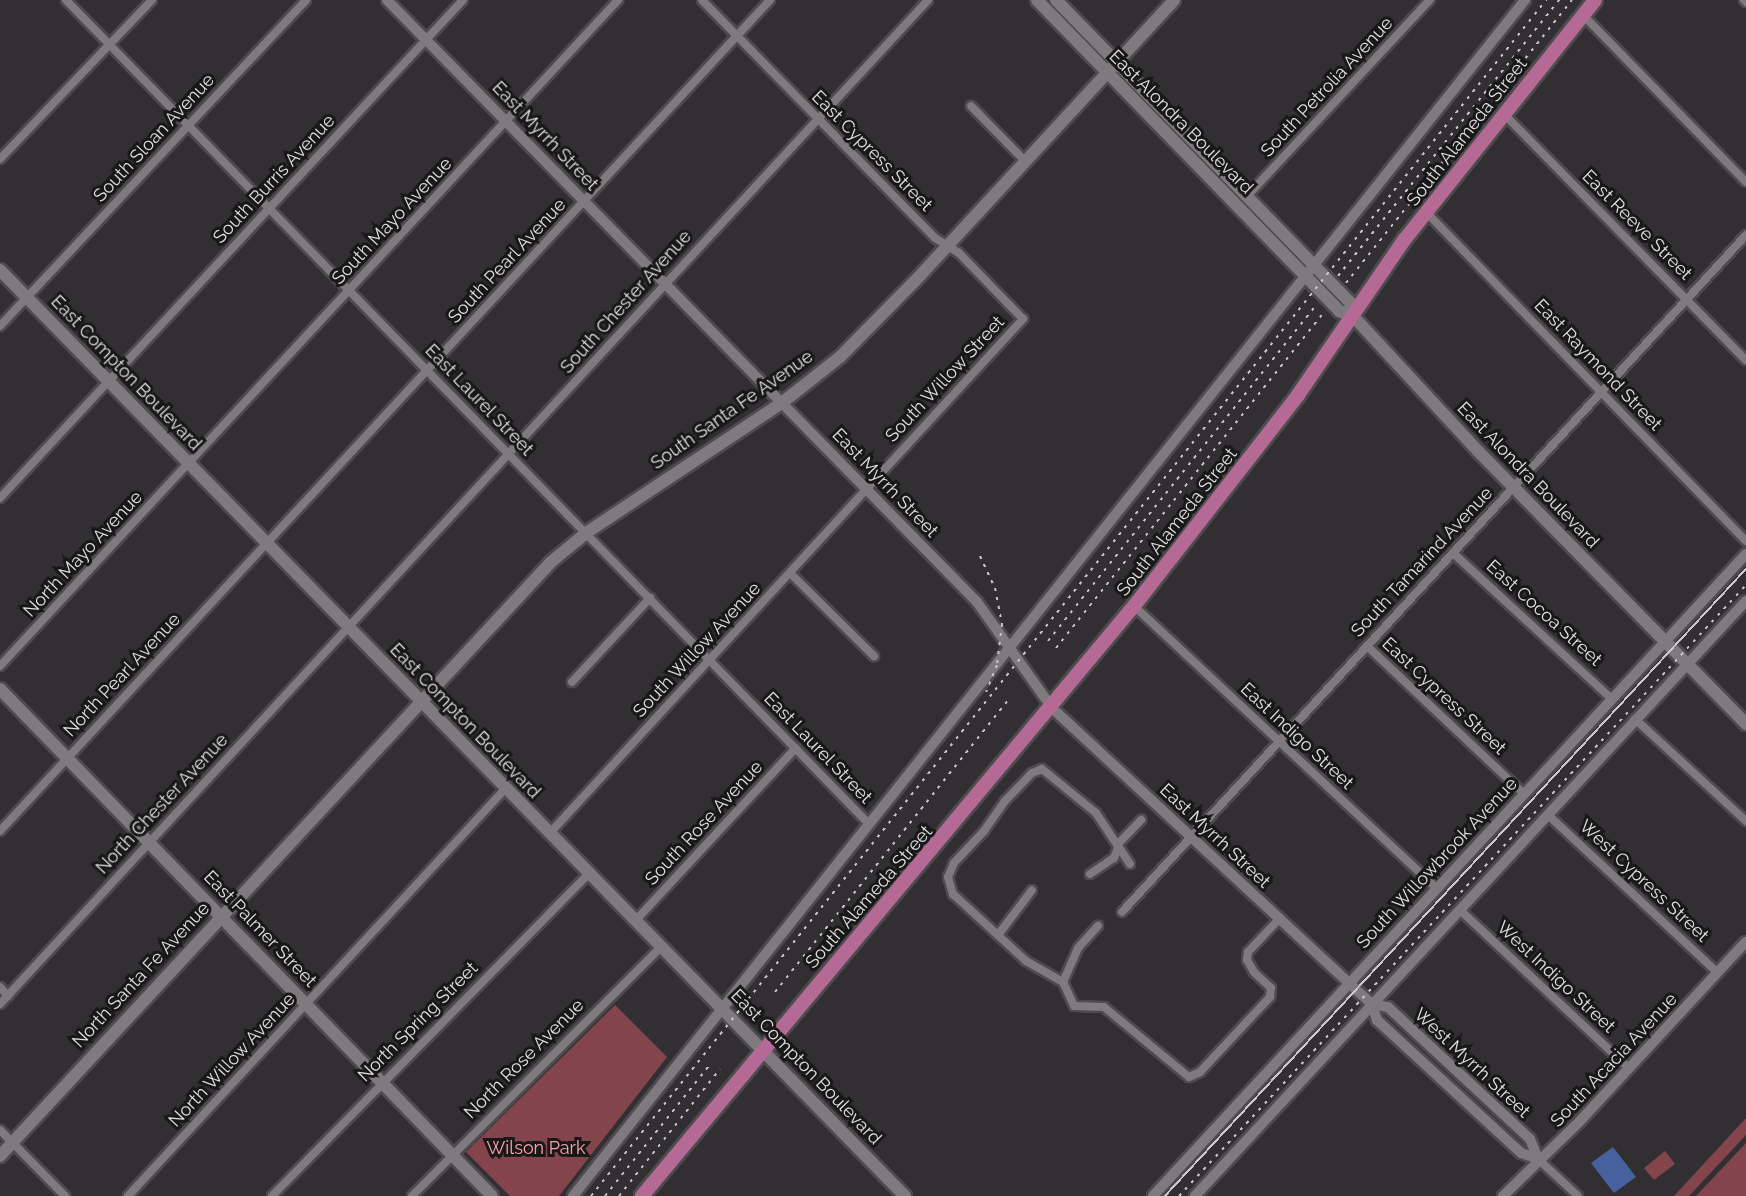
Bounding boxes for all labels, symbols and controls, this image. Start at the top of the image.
street label: South Petrolia Avenue [1256,12,1398,162]
street label: East Alondra Boulevard [1104,45,1258,199]
street label: South Alameda Street [1402,53,1532,211]
street label: South Sloan Avenue [89,69,219,207]
street label: East Myrrh Street [487,77,603,195]
street label: East Cypress Street [807,86,937,216]
street label: South Burris Avenue [208,110,340,248]
street label: South Mayo Avenue [327,153,457,289]
street label: East Reeve Street [1577,165,1697,285]
street label: South Pearl Avenue [443,194,571,328]
street label: South Chester Avenue [556,226,696,378]
street label: East Compton Boulevard [46,291,206,455]
street label: East Raymond Street [1530,295,1666,435]
street label: South Willow Street [881,311,1009,447]
street label: East Laurel Street [420,340,538,460]
street label: South Santa Fe Avenue [647,346,817,474]
street label: East Alondra Boulevard [1452,397,1604,553]
street label: East Myrrh Street [827,424,943,542]
street label: South Alameda Street [1112,443,1242,601]
street label: South Tamarind Avenue [1346,482,1498,642]
street label: North Mayo Avenue [19,486,147,622]
street label: East Cocoa Street [1482,555,1606,671]
street label: South Willow Avenue [628,577,766,723]
street label: North Pearl Avenue [59,608,185,742]
street label: East Cypress Street [1377,633,1511,759]
street label: East Compton Boulevard [385,639,545,803]
street label: East Indigo Street [1236,678,1358,794]
street label: East Laurel Street [759,688,877,808]
street label: North Chester Avenue [91,729,233,879]
street label: South Rose Avenue [641,756,767,890]
street label: South Willowbrook Avenue [1352,773,1522,953]
street label: East Myrrh Street [1155,779,1275,893]
street label: West Cypress Street [1575,815,1713,947]
street label: South Alameda Street [801,821,937,973]
street label: East Palmer Street [199,866,321,992]
street label: North Santa Fe Avenue [68,898,214,1052]
street label: West Indigo Street [1492,917,1620,1037]
street label: North Spring Street [354,958,482,1086]
street label: East Compton Boulevard [726,985,886,1149]
street label: North Willow Avenue [164,988,300,1132]
street label: South Acacia Avenue [1546,988,1682,1132]
street label: North Rose Avenue [459,994,589,1124]
street label: West Myrrh Street [1410,1004,1534,1122]
park label: Wilson Park [487,1137,585,1159]

